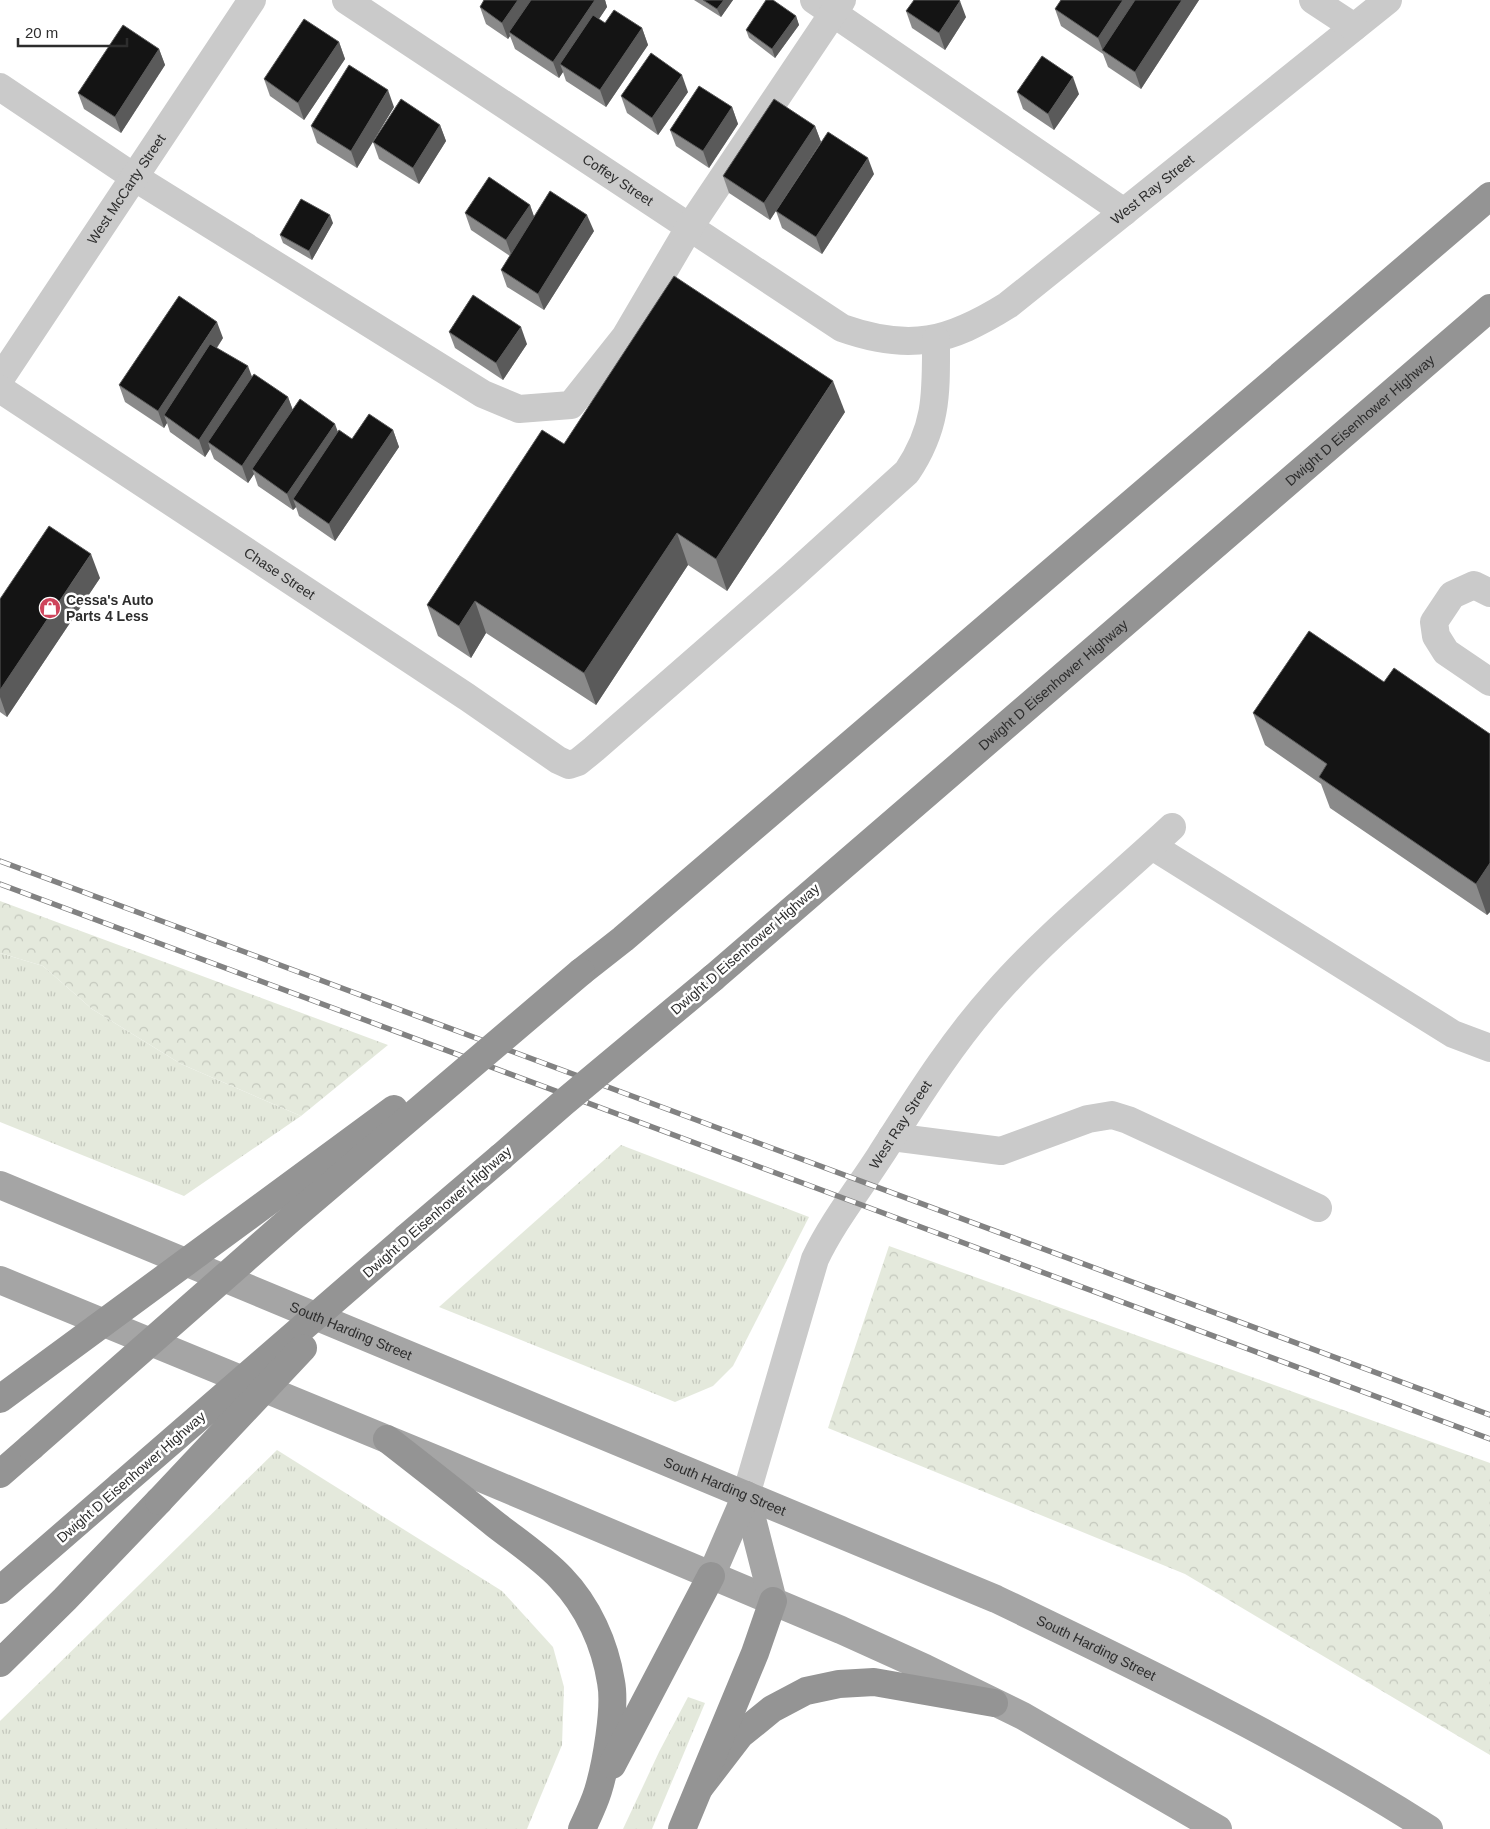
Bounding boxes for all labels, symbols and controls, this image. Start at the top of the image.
scale bar [18,15,126,47]
text: 20 m [25,24,58,41]
street label: West McCarty Street [84,131,169,247]
street label: Coffey Street [580,151,656,209]
street label: West Ray Street [1108,151,1197,227]
street label: Dwight D Eisenhower Highway [1282,352,1438,489]
street label: Chase Street [241,544,318,603]
place label: Cessa's Auto Parts 4 Less [66,592,154,624]
shop icon: Cessa's Auto Parts 4 Less [38,596,62,620]
street label: Dwight D Eisenhower Highway [975,616,1131,753]
street label: Dwight D Eisenhower Highway [668,880,822,1018]
street label: West Ray Street [866,1078,935,1172]
street label: Dwight D Eisenhower Highway [360,1143,514,1281]
street label: South Harding Street [287,1298,415,1363]
street label: Dwight D Eisenhower Highway [54,1408,208,1546]
street label: South Harding Street [661,1454,788,1519]
street label: South Harding Street [1034,1612,1159,1684]

